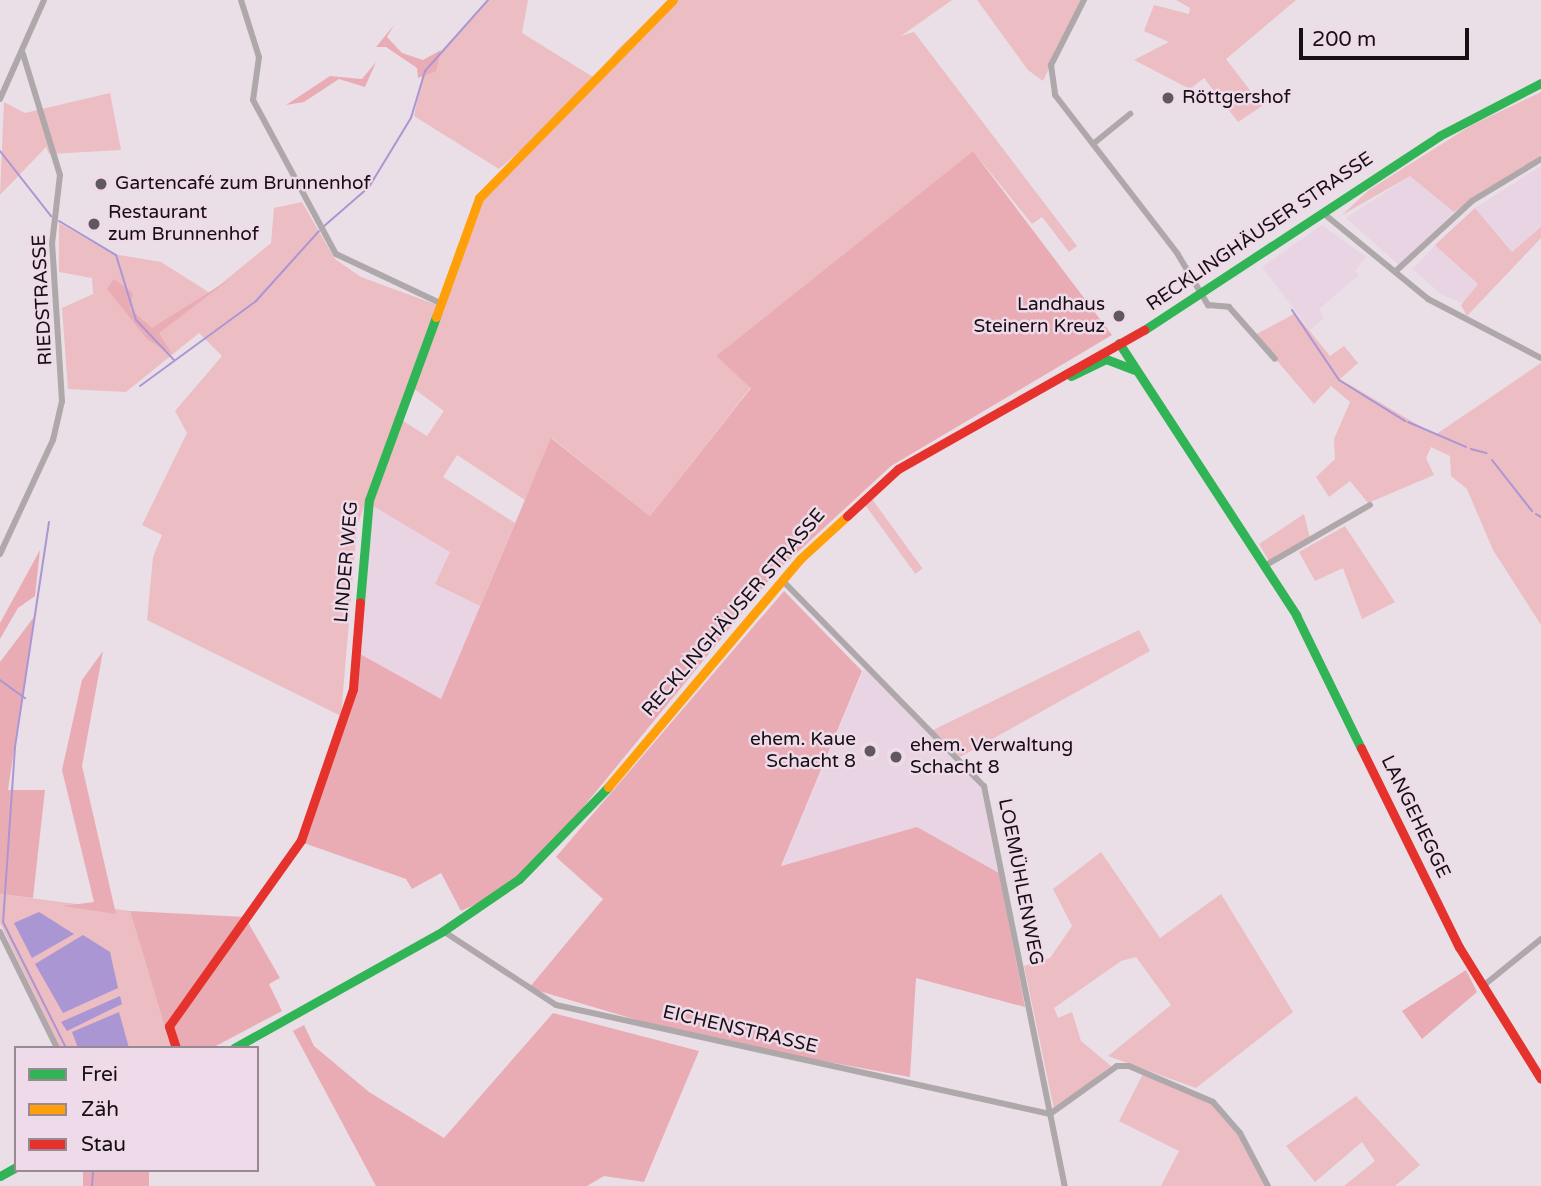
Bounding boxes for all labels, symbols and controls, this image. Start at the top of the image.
scale bar [1303,14,1473,58]
text: 200 m [1312,27,1376,52]
place label: Röttgershof [1182,87,1291,109]
marker: Röttgershof [1160,90,1176,106]
street label: RECKLINGHÄUSER STRASSE [1142,148,1378,316]
place label: Gartencafé zum Brunnenhof [115,173,371,195]
marker: Gartencafé zum Brunnenhof [93,176,109,192]
place label: Restaurant zum Brunnenhof [108,202,259,246]
marker: Restaurant zum Brunnenhof [86,216,102,232]
street label: RIEDSTRASSE [28,234,58,366]
place label: Landhaus Steinern Kreuz [973,294,1105,338]
marker: Landhaus Steinern Kreuz [1111,308,1127,324]
street label: LINDER WEG [330,500,364,624]
street label: RECKLINGHÄUSER STRASSE [637,504,831,722]
place label: ehem. Kaue Schacht 8 [750,729,856,773]
place label: ehem. Verwaltung Schacht 8 [910,735,1073,779]
marker: ehem. Kaue Schacht 8 [862,743,878,759]
marker: ehem. Verwaltung Schacht 8 [888,749,904,765]
street label: LANGEHEGGE [1375,752,1455,882]
street label: LOEMÜHLENWEG [993,797,1047,967]
street label: EICHENSTRASSE [660,1001,820,1059]
legend [14,1046,259,1172]
text: Frei [81,1062,118,1087]
text: Zäh [81,1097,119,1122]
text: Stau [81,1132,126,1157]

